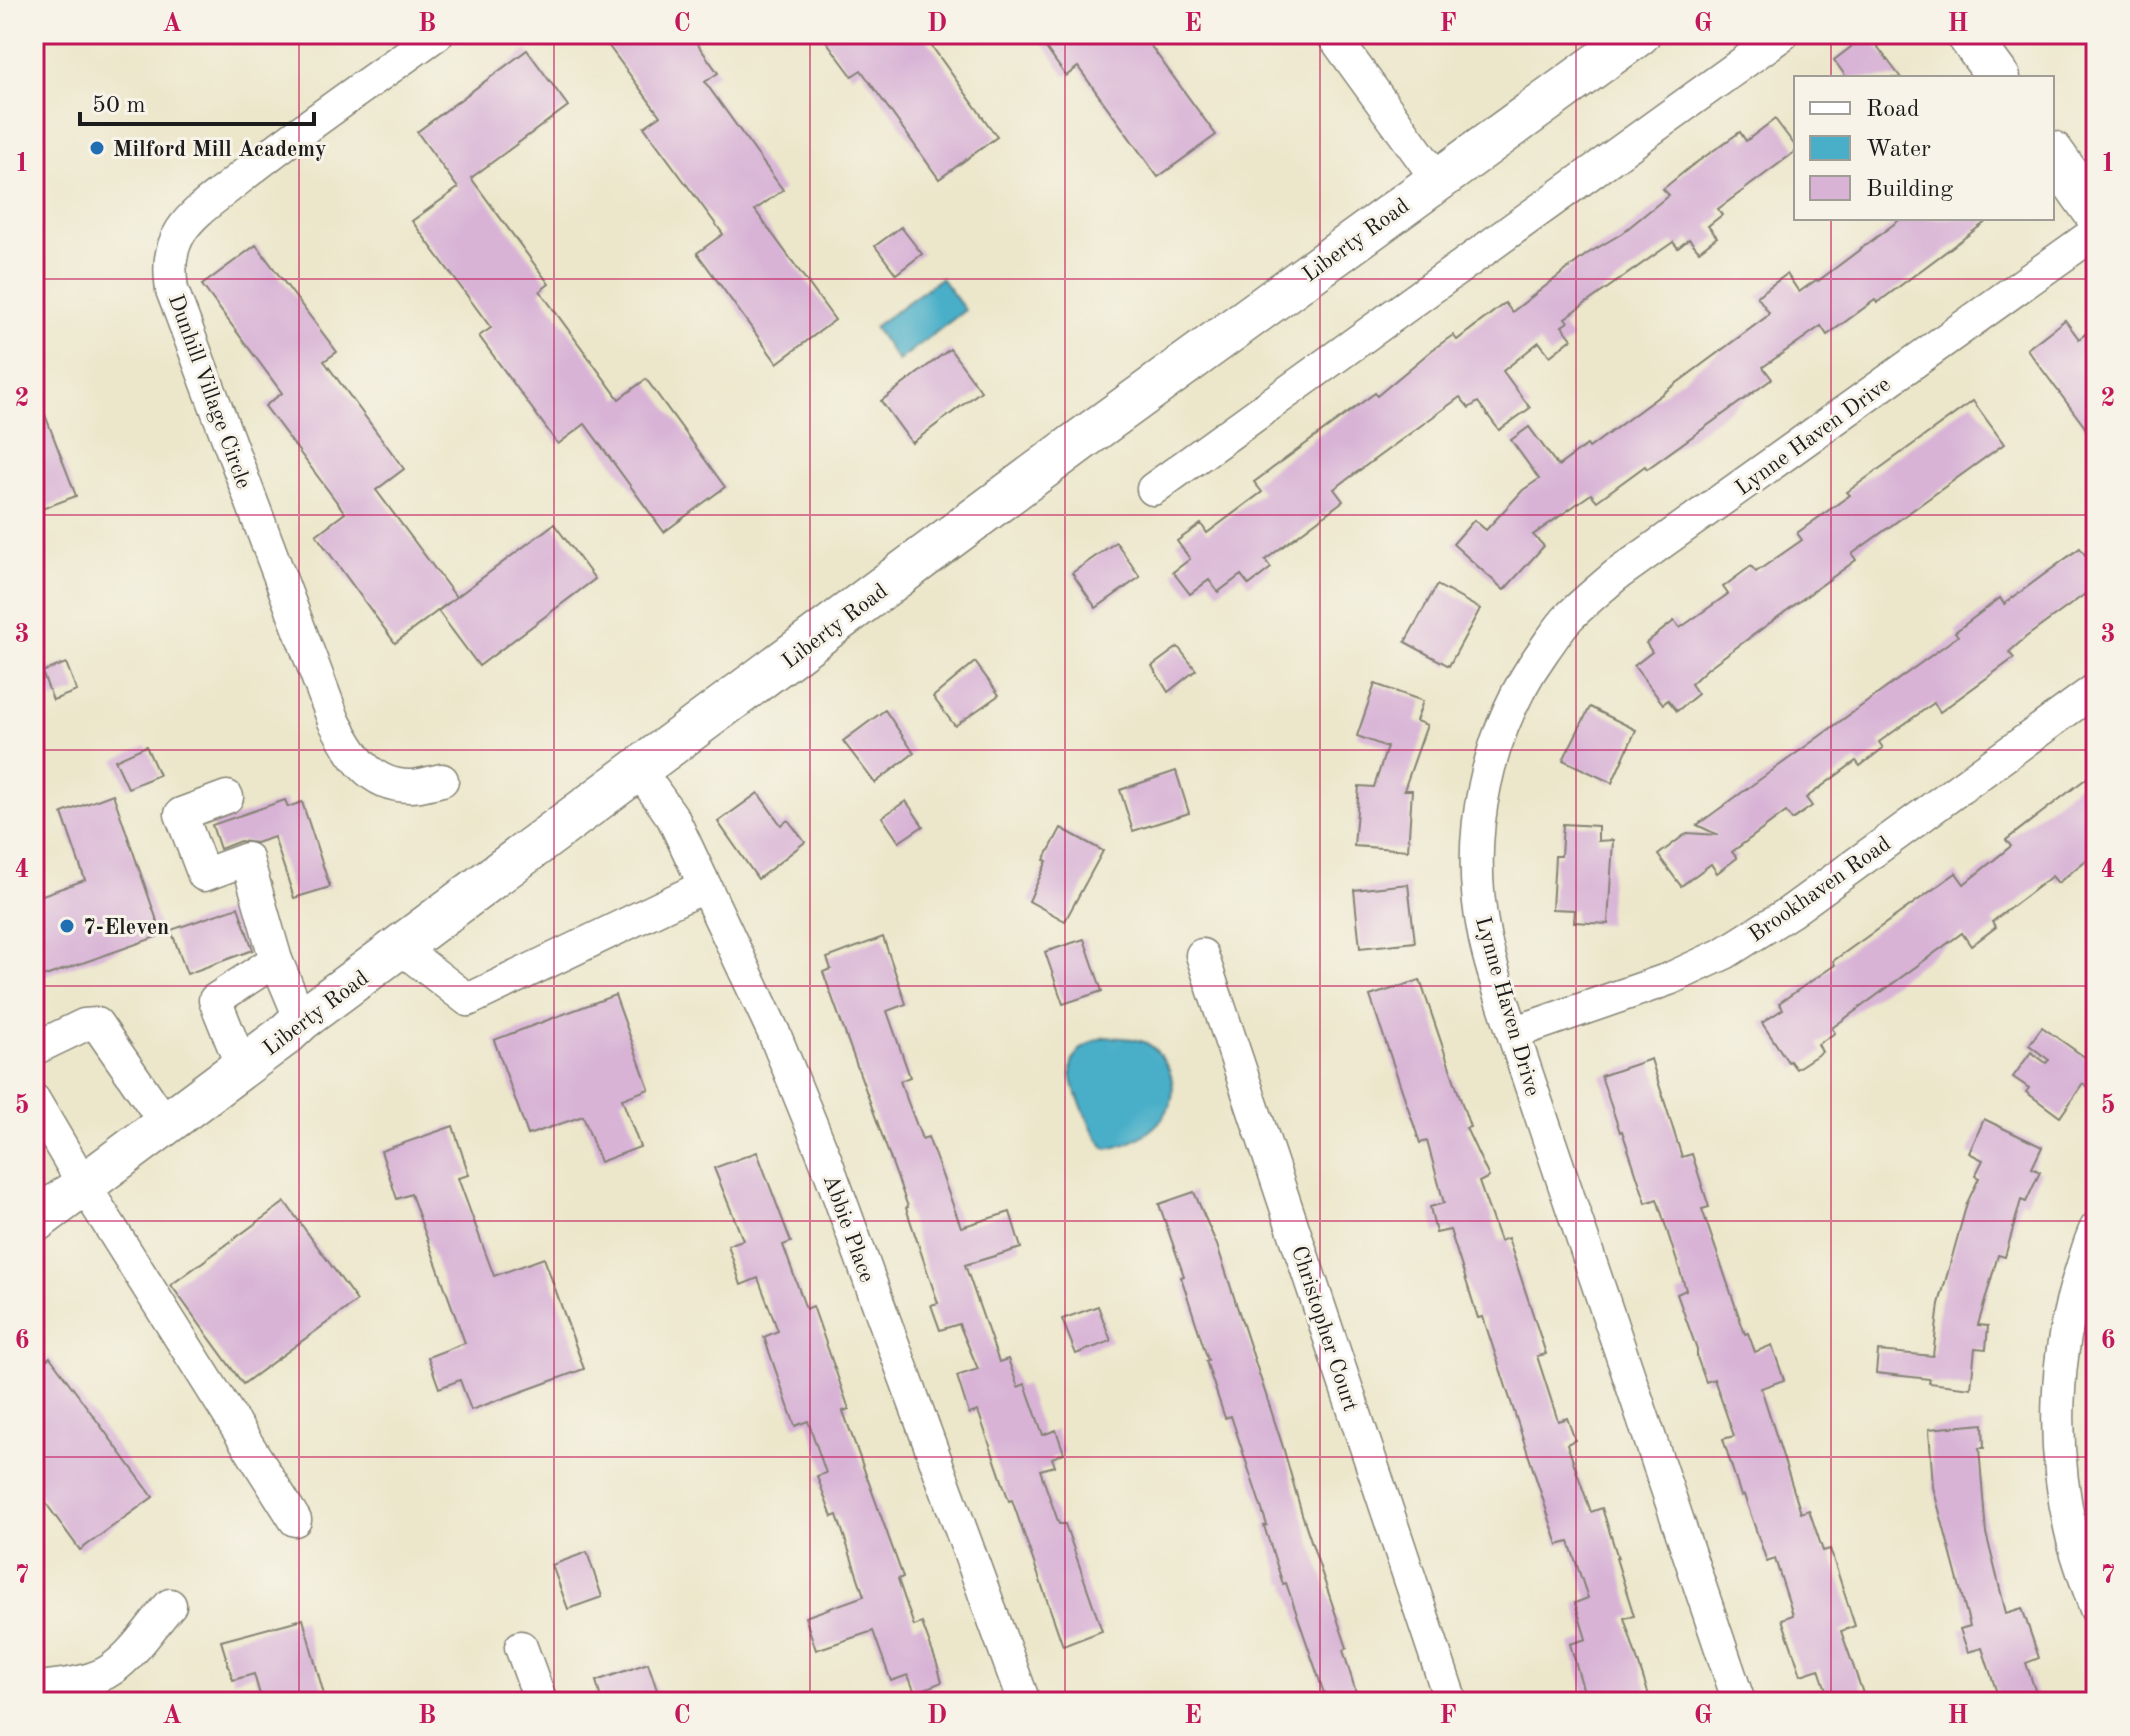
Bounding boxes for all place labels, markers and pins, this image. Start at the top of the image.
marker: Milford Mill Academy [88,139,106,157]
place label: Milford Mill Academy [113,139,327,161]
marker: 7-Eleven [58,917,76,935]
place label: 7-Eleven [83,917,169,939]

